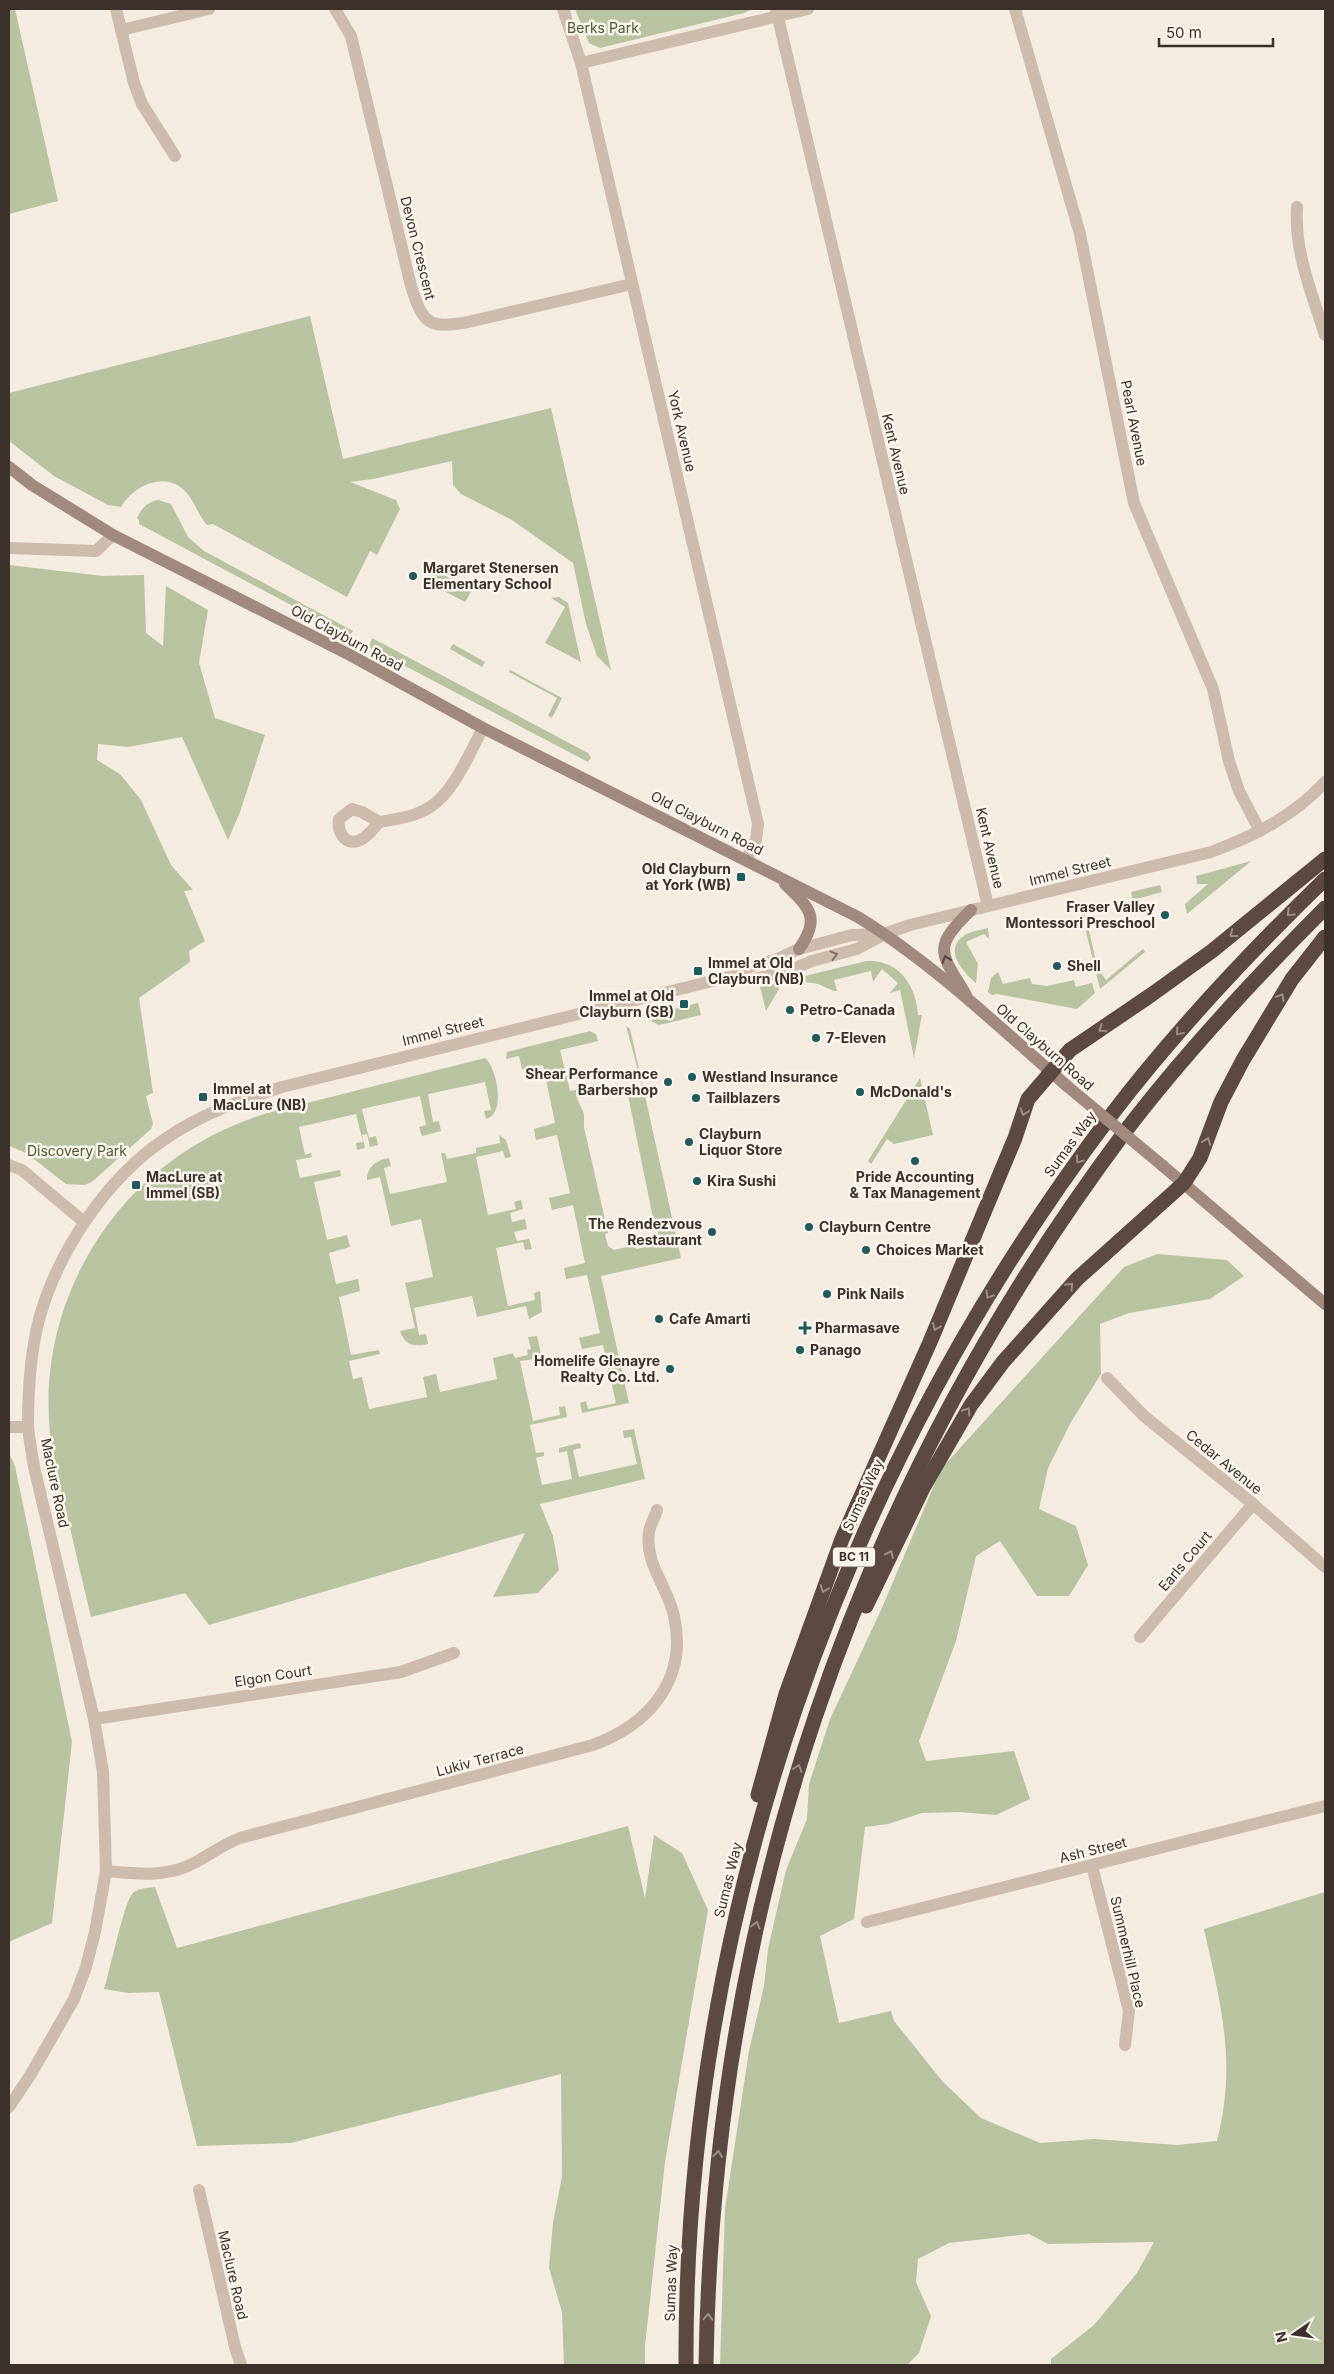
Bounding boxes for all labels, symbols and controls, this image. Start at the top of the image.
scale bar [1159,15,1273,47]
park label: Berks Park [567,19,639,36]
text: 50 m [1166,23,1202,42]
street label: Devon Crescent [397,194,440,302]
street label: Pearl Avenue [1118,379,1151,467]
street label: York Avenue [665,388,700,473]
street label: Kent Avenue [879,412,914,496]
place label: Margaret Stenersen Elementary School [423,559,559,592]
marker: Margaret Stenersen Elementary School [407,570,419,582]
street label: Old Clayburn Road [288,601,406,674]
street label: Old Clayburn Road [648,787,766,858]
street label: Kent Avenue [973,806,1008,890]
street label: Immel Street [1027,852,1113,889]
place label: Old Clayburn at York (WB) [642,860,731,893]
marker: Old Clayburn at York (WB) [735,871,747,883]
place label: Fraser Valley Montessori Preschool [1006,898,1156,931]
one-way arrow [1287,907,1296,916]
marker: Fraser Valley Montessori Preschool [1159,909,1171,921]
one-way arrow [1230,929,1239,938]
one-way arrow [829,950,838,961]
place label: Immel at Old Clayburn (NB) [708,954,804,987]
one-way arrow [942,955,952,964]
place label: Shell [1067,957,1101,974]
marker: Shell [1051,960,1063,972]
marker: Immel at Old Clayburn (NB) [692,965,704,977]
place label: Immel at Old Clayburn (SB) [579,987,674,1020]
one-way arrow [1275,993,1285,1002]
marker: Immel at Old Clayburn (SB) [678,998,690,1010]
street label: Old Clayburn Road [993,999,1098,1094]
place label: Petro-Canada [800,1001,895,1018]
marker: Petro-Canada [784,1004,796,1016]
street label: Immel Street [400,1012,486,1049]
one-way arrow [1098,1023,1107,1032]
one-way arrow [1177,1026,1185,1035]
place label: 7-Eleven [826,1029,886,1046]
marker: 7-Eleven [810,1032,822,1044]
place label: Shear Performance Barbershop [525,1065,658,1098]
place label: Westland Insurance [702,1068,838,1085]
marker: Westland Insurance [686,1071,698,1083]
marker: Shear Performance Barbershop [662,1076,674,1088]
place label: Immel at MacLure (NB) [213,1080,307,1113]
place label: McDonald's [870,1083,952,1100]
marker: McDonald's [854,1086,866,1098]
place label: Tailblazers [706,1089,781,1106]
marker: Immel at MacLure (NB) [197,1091,209,1103]
marker: Tailblazers [690,1092,702,1104]
one-way arrow [1020,1107,1030,1116]
street label: Sumas Way [1040,1107,1099,1180]
place label: Clayburn Liquor Store [699,1125,782,1158]
marker: Clayburn Liquor Store [683,1136,695,1148]
one-way arrow [1201,1137,1211,1145]
park label: Discovery Park [27,1142,127,1159]
one-way arrow [1076,1154,1085,1164]
marker: Pride Accounting & Tax Management [909,1155,921,1167]
place label: MacLure at Immel (SB) [146,1168,222,1201]
place label: Pride Accounting & Tax Management [850,1168,980,1201]
place label: Kira Sushi [707,1172,776,1189]
marker: Kira Sushi [691,1175,703,1187]
marker: MacLure at Immel (SB) [130,1179,142,1191]
place label: The Rendezvous Restaurant [588,1215,702,1248]
place label: Clayburn Centre [819,1218,931,1235]
marker: Clayburn Centre [803,1221,815,1233]
marker: The Rendezvous Restaurant [706,1226,718,1238]
place label: Choices Market [876,1241,984,1258]
marker: Choices Market [860,1244,872,1256]
one-way arrow [1064,1282,1073,1291]
place label: Pink Nails [837,1285,904,1302]
marker: Pink Nails [821,1288,833,1300]
one-way arrow [986,1290,996,1299]
place label: Cafe Amarti [669,1310,751,1327]
marker: Cafe Amarti [653,1313,665,1325]
place label: Pharmasave [815,1319,900,1336]
marker: Pharmasave [799,1322,811,1334]
one-way arrow [931,1322,942,1331]
place label: Panago [810,1341,862,1358]
marker: Panago [794,1344,806,1356]
place label: Homelife Glenayre Realty Co. Ltd. [534,1352,660,1385]
marker: Homelife Glenayre Realty Co. Ltd. [664,1363,676,1375]
one-way arrow [961,1408,971,1417]
street label: Cedar Avenue [1183,1426,1266,1498]
street label: Maclure Road [38,1437,73,1529]
street label: Sumas Way [839,1456,887,1533]
street label: Earls Court [1154,1527,1215,1594]
road number: BC 11 [833,1548,875,1566]
one-way arrow [884,1550,895,1559]
one-way arrow [819,1584,830,1593]
street label: Elgon Court [233,1661,313,1690]
street label: Lukiv Terrace [434,1740,526,1779]
one-way arrow [792,1765,802,1773]
street label: Ash Street [1057,1833,1129,1866]
street label: Sumas Way [710,1840,745,1919]
street label: Summerhill Place [1107,1894,1150,2009]
one-way arrow [750,1921,761,1930]
one-way arrow [712,2150,723,2158]
street label: Maclure Road [215,2229,252,2321]
street label: Sumas Way [661,2244,680,2322]
north arrow [1269,2309,1319,2359]
one-way arrow [702,2312,713,2320]
text: N [1271,2330,1290,2344]

